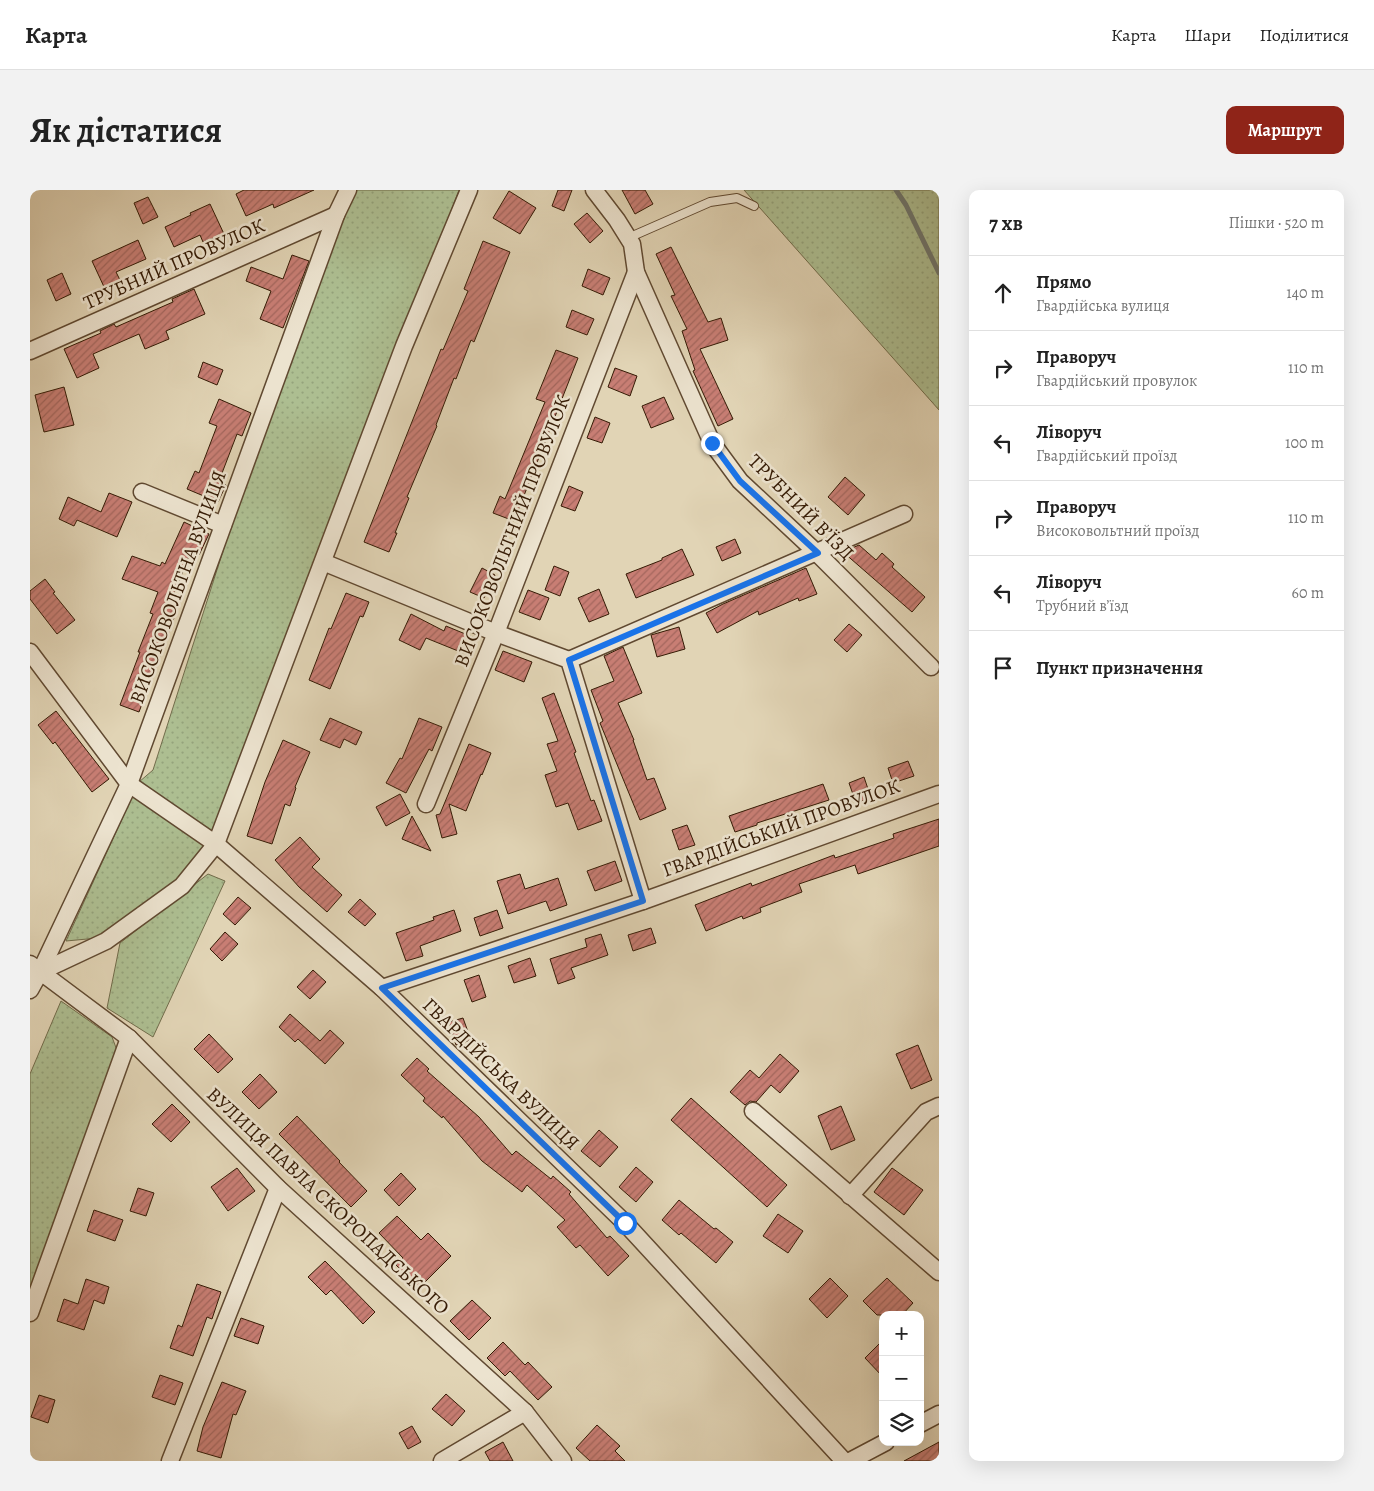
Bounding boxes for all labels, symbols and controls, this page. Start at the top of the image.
text: Карта [25,19,87,51]
text: Карта [1111,23,1156,47]
text: Шари [1184,23,1231,47]
text: Поділитися [1259,23,1349,47]
text: Як дістатися [30,106,222,154]
button: Маршрут [1226,106,1344,154]
text: 7 хв [989,209,1023,237]
street label: ТРУБНИЙ ПРОВУЛОК [79,212,269,316]
text: Пішки · 520 m [1229,212,1324,234]
text: Прямо [1036,269,1091,295]
icon: ahead [989,279,1017,307]
text: 140 m [1286,282,1324,304]
text: Гвардійська вулиця [1036,295,1170,317]
text: Праворуч [1036,344,1116,370]
icon: right [989,354,1017,382]
text: 110 m [1288,357,1324,379]
text: Гвардійський провулок [1036,370,1197,392]
street label: ВИСОКОВОЛЬТНИЙ ПРОВУЛОК [448,391,576,671]
text: Ліворуч [1036,419,1102,445]
icon: left [989,429,1017,457]
route end [701,432,724,455]
text: 100 m [1285,432,1324,454]
text: Гвардійський проїзд [1036,445,1177,467]
street label: ТРУБНИЙ В’ЇЗД [742,448,860,566]
street label: ВИСОКОВОЛЬТНА ВУЛИЦЯ [123,467,233,707]
text: Праворуч [1036,494,1116,520]
icon: right [989,504,1017,532]
text: 110 m [1288,507,1324,529]
text: Високовольтний проїзд [1036,520,1199,542]
text: Ліворуч [1036,569,1102,595]
icon: left [989,579,1017,607]
text: 60 m [1292,582,1324,604]
text: Трубний в’їзд [1036,595,1129,617]
icon: arrive [989,654,1017,682]
text: Пункт призначення [1036,655,1203,681]
street label: ГВАРДІЙСЬКИЙ ПРОВУЛОК [658,772,904,884]
street label: ГВАРДІЙСЬКА ВУЛИЦЯ [417,992,585,1156]
street label: ВУЛИЦЯ ПАВЛА СКОРОПАДСЬКОГО [201,1081,455,1321]
route start [614,1212,637,1235]
map controls [879,1311,924,1446]
button: + [879,1311,924,1356]
button: − [879,1356,924,1401]
button: layers [879,1401,924,1446]

